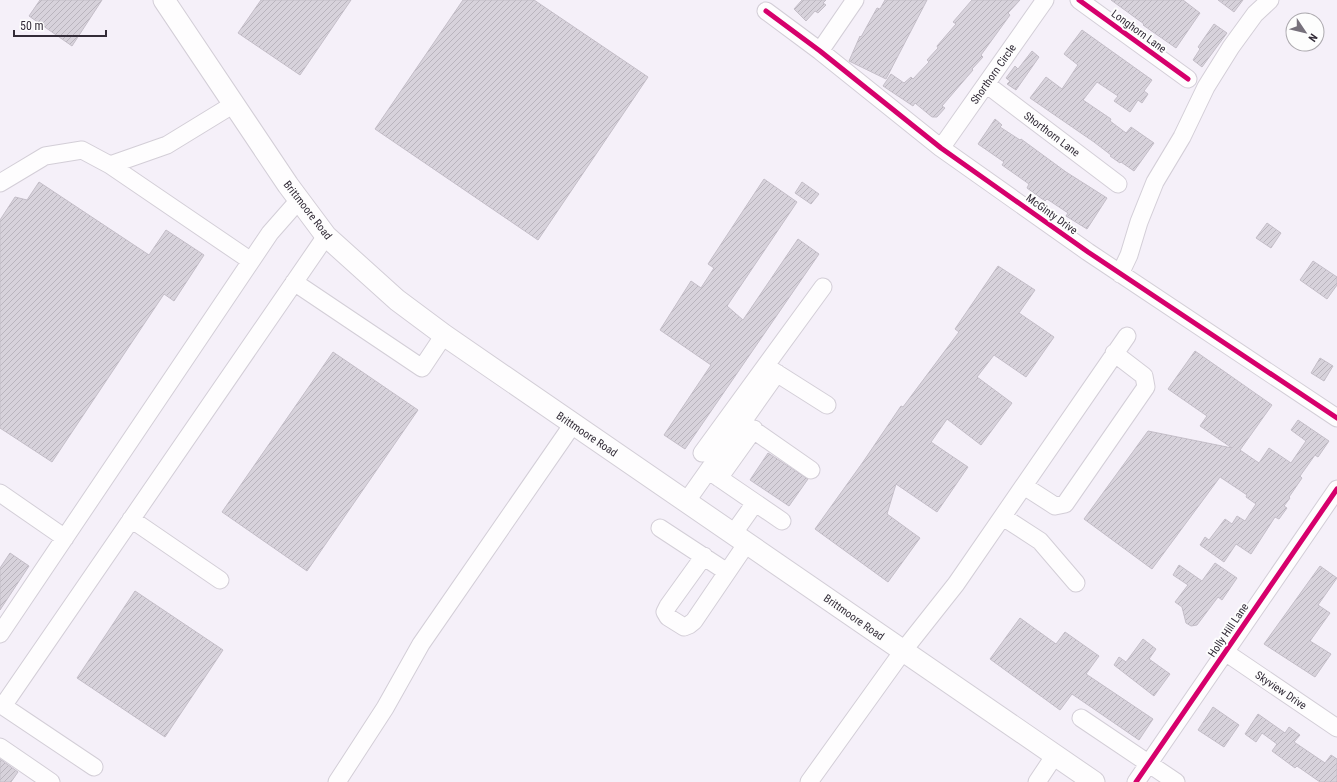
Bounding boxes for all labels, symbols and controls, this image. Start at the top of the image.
street label: Longhorn Lane [1109,7,1169,56]
scale bar [14,12,106,38]
north arrow [1285,12,1325,52]
text: 50 m [20,19,44,33]
text: N [1305,31,1320,44]
street label: Shorthorn Circle [968,42,1019,107]
street label: Shorthorn Lane [1021,109,1082,160]
street label: Brittmoore Road [281,178,335,242]
street label: McGinty Drive [1024,191,1080,237]
street label: Brittmoore Road [554,409,620,460]
street label: Brittmoore Road [821,592,886,643]
street label: Holly Hill Lane [1206,601,1251,660]
street label: Skyview Drive [1253,668,1309,712]

